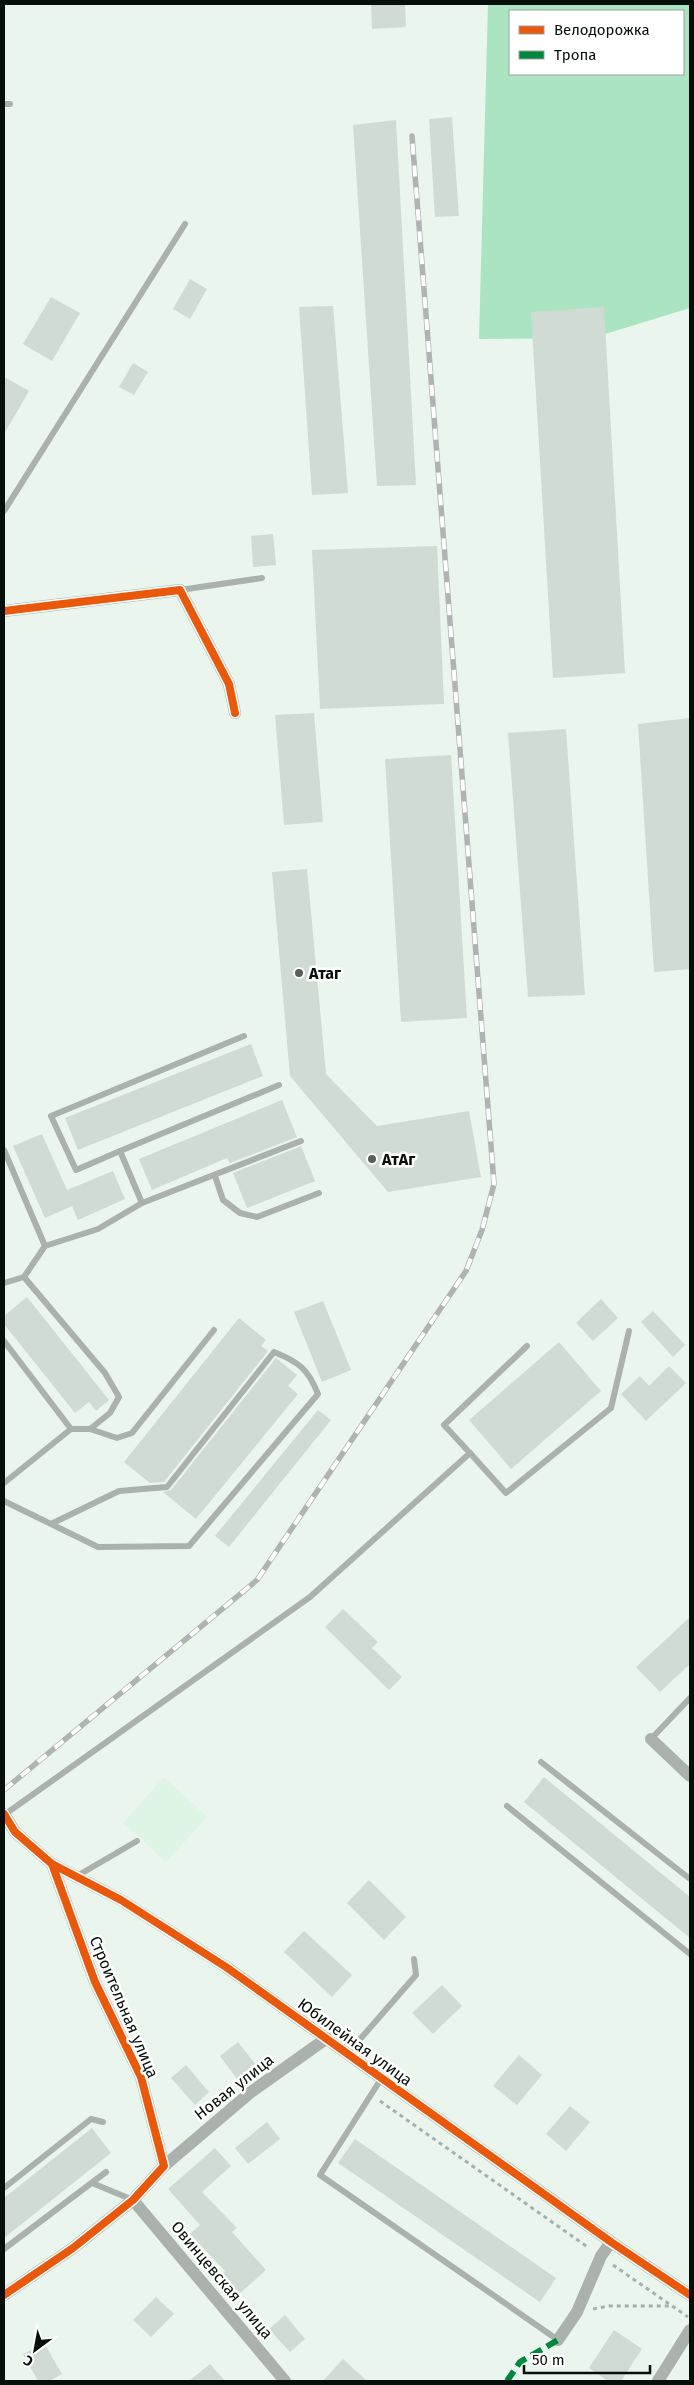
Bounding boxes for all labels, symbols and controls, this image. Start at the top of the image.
legend [509,10,684,75]
text: Велодорожка [554,21,650,39]
text: Тропа [554,46,596,64]
place label: Атаг [308,964,342,983]
marker: Атаг [293,967,305,979]
place label: АтАг [381,1150,416,1169]
marker: АтАг [366,1153,378,1165]
street label: Строительная улица [85,1933,163,2081]
street label: Юбилейная улица [294,1994,416,2090]
street label: Новая улица [191,2050,277,2124]
street label: Овинцевская улица [167,2217,277,2343]
north arrow [10,2325,60,2375]
scale bar [524,2342,650,2374]
text: С [20,2351,36,2370]
text: 50 m [532,2351,565,2369]

